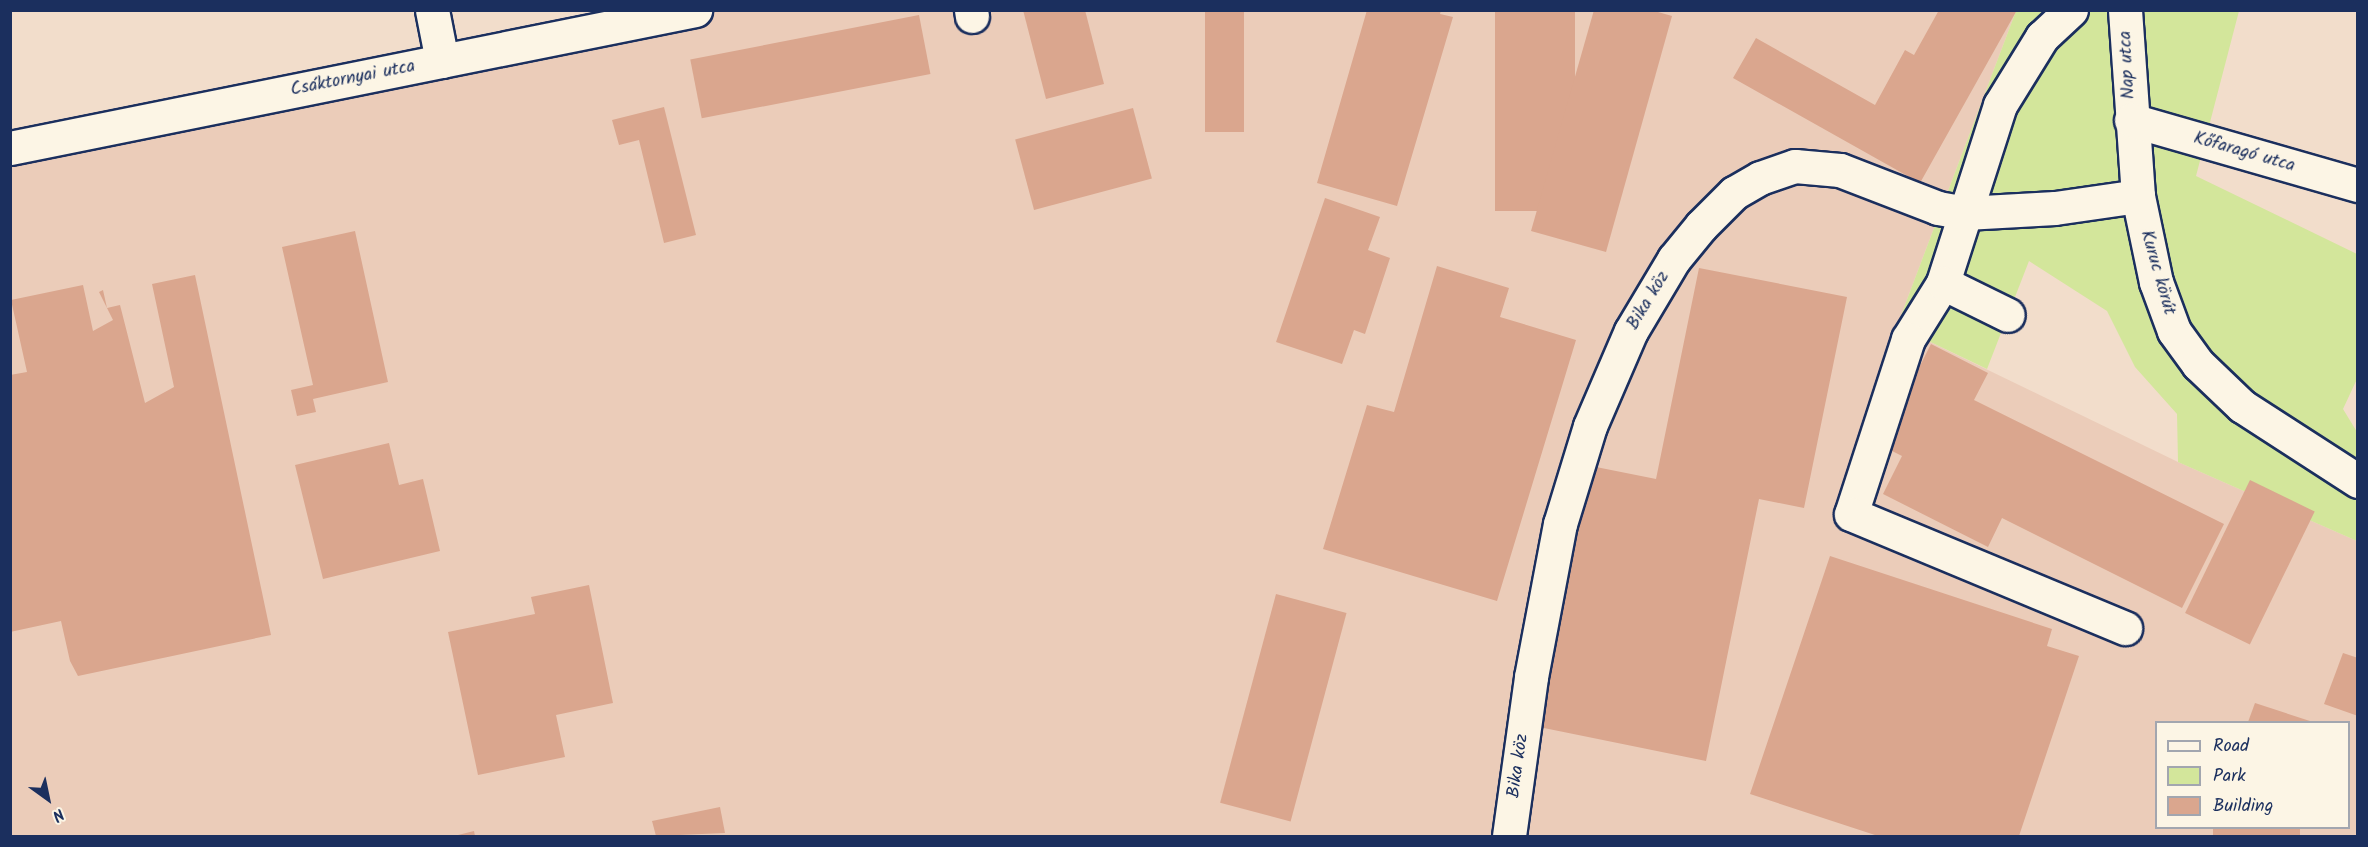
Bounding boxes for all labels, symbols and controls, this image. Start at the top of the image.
street label: Nap utca [2115,30,2141,100]
street label: Csáktornyai utca [289,56,417,102]
street label: Kőfaragó utca [2191,128,2297,178]
street label: Kuruc körút [2135,228,2179,318]
street label: Bika köz [1623,268,1675,334]
legend [2155,721,2350,829]
text: Road [2213,732,2249,761]
street label: Bika köz [1504,733,1534,799]
text: Park [2213,762,2246,791]
north arrow [18,769,78,829]
text: Building [2213,792,2273,821]
text: N [47,801,69,828]

